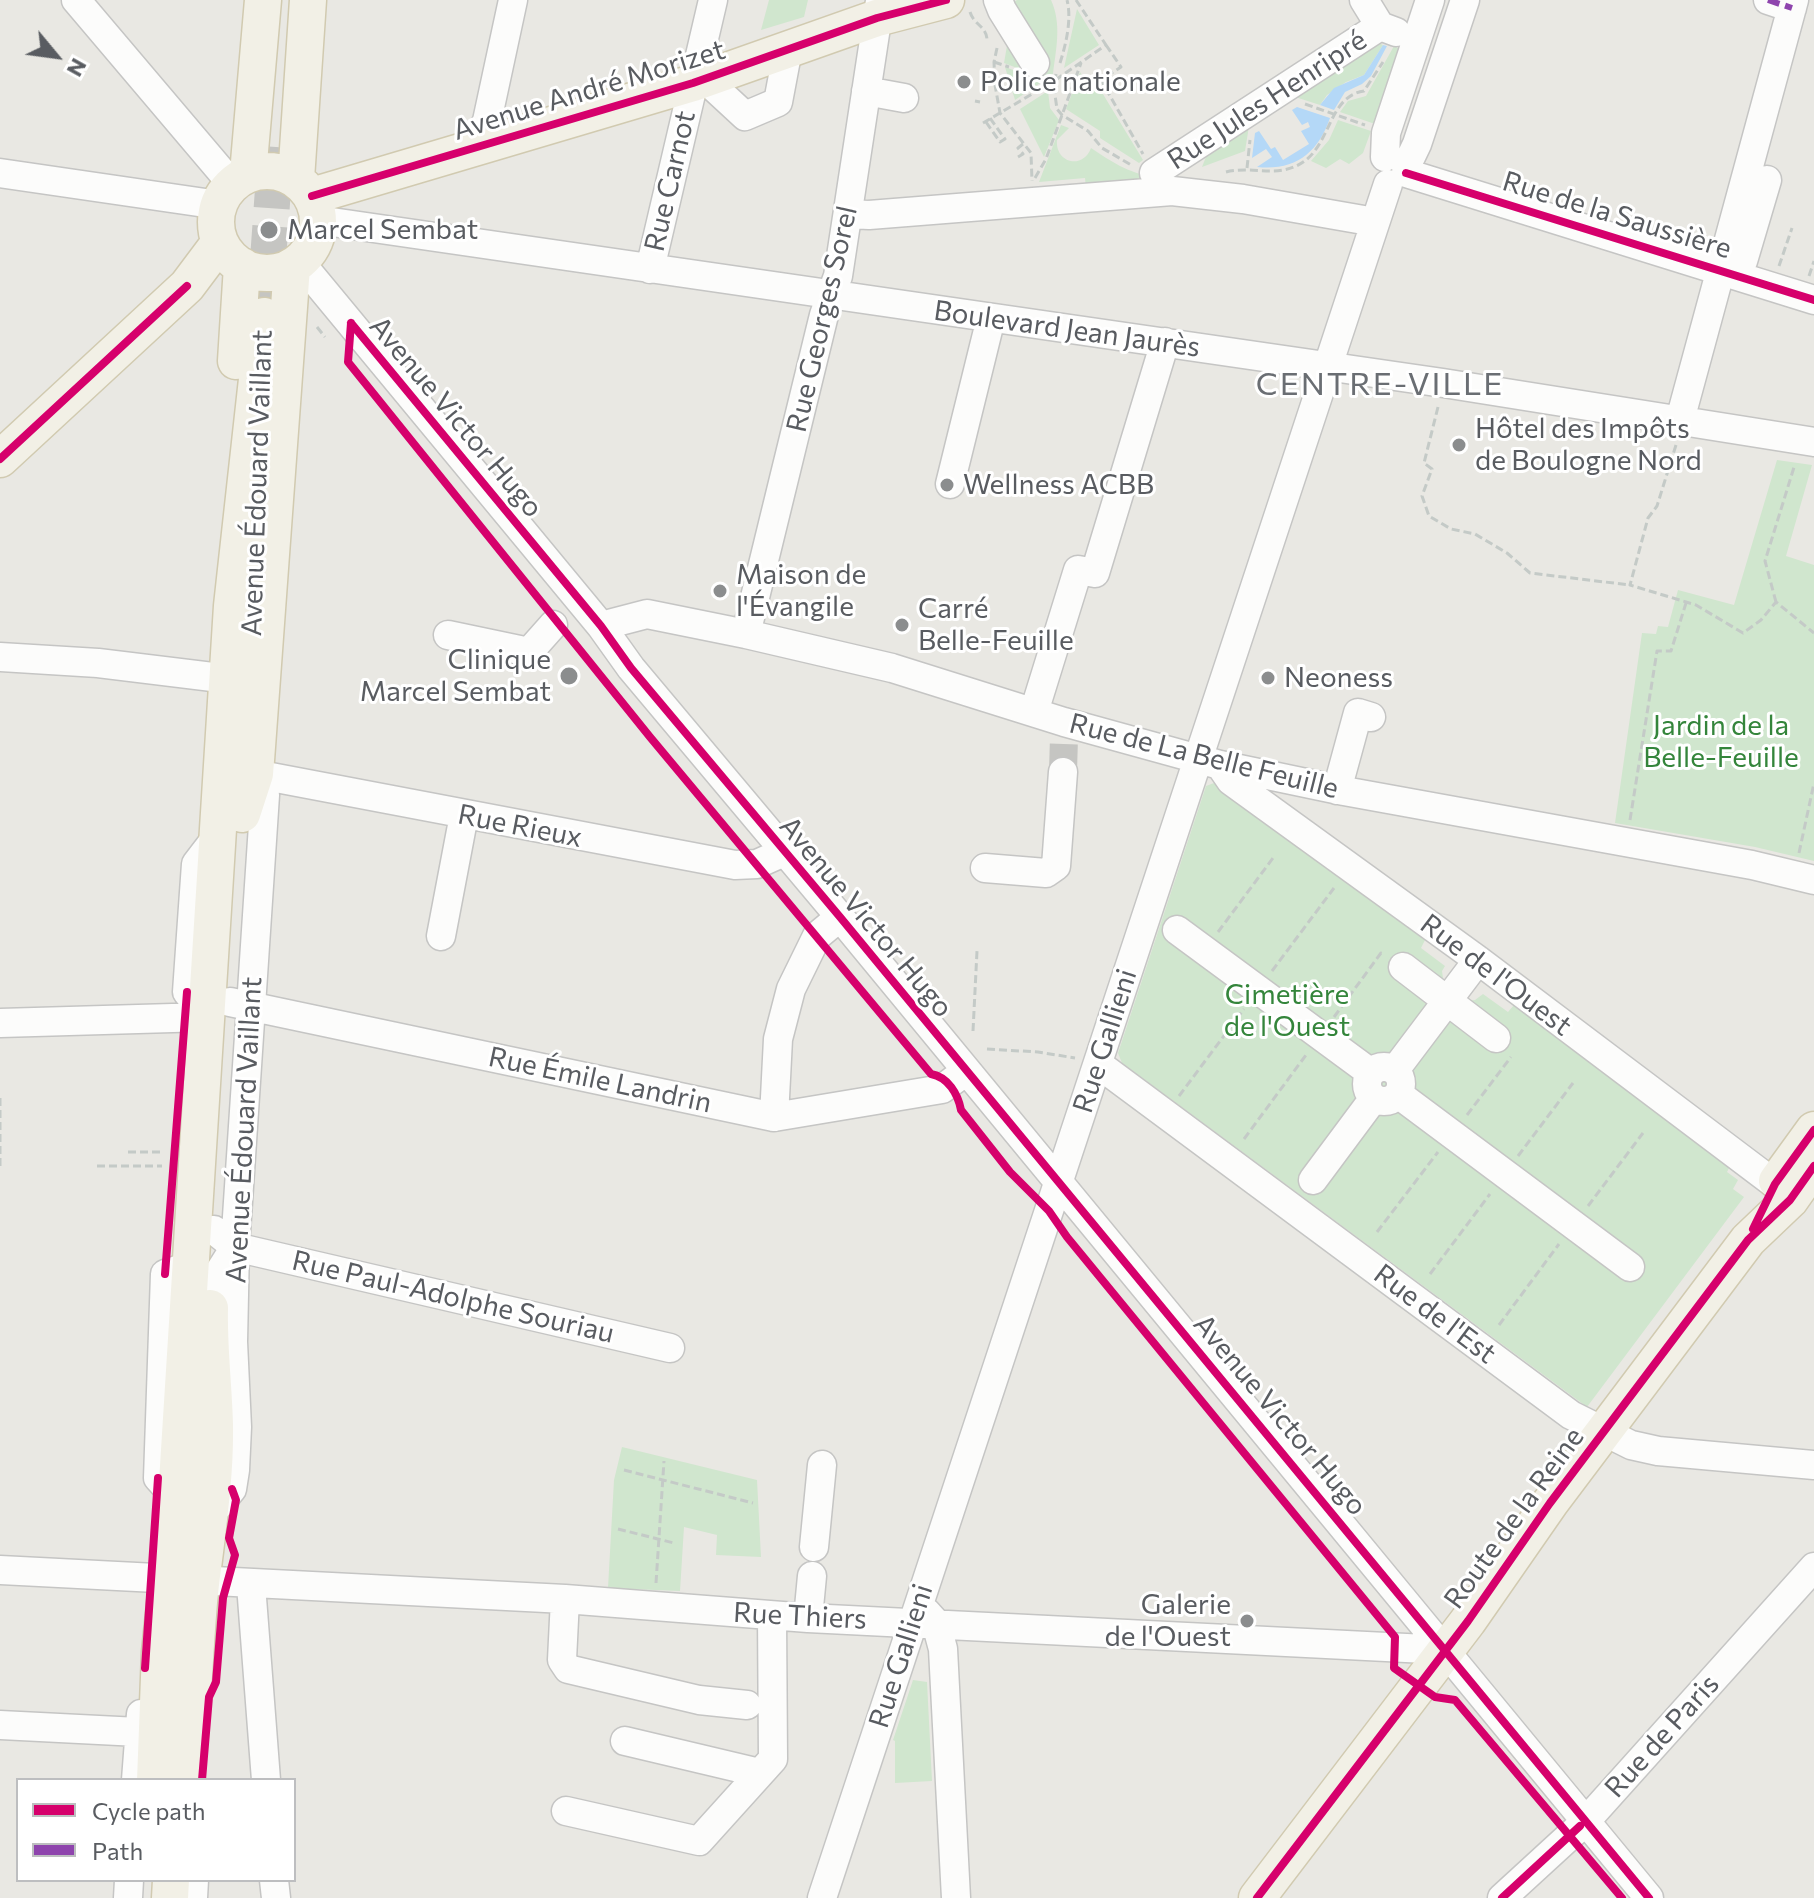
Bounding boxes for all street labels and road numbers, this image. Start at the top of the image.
street label: Rue Jules Henripré [1161,23,1373,177]
street label: Avenue André Morizet [449,33,729,147]
street label: Rue Carnot [637,107,703,255]
street label: Rue de la Saussière [1499,164,1735,266]
street label: Rue Georges Sorel [780,203,864,435]
street label: Boulevard Jean Jaurès [932,294,1202,364]
street label: Avenue Victor Hugo [362,310,550,524]
street label: Avenue Édouard Vaillant [235,329,279,637]
street label: Rue de La Belle Feuille [1066,706,1342,806]
street label: Rue Rieux [455,798,585,854]
street label: Avenue Victor Hugo [772,810,960,1024]
street label: Rue de l'Ouest [1414,907,1578,1043]
street label: Rue Gallieni [1066,965,1144,1117]
street label: Avenue Édouard Vaillant [219,976,269,1284]
street label: Rue Émile Landrin [485,1040,715,1120]
street label: Rue Paul-Adolphe Souriau [289,1244,617,1350]
street label: Rue de l'Est [1367,1257,1503,1371]
street label: Avenue Victor Hugo [1186,1308,1374,1522]
street label: Route de la Reine [1437,1421,1591,1615]
street label: Rue Gallieni [862,1580,940,1732]
street label: Rue Thiers [732,1596,868,1636]
street label: Rue de Paris [1598,1668,1726,1804]

